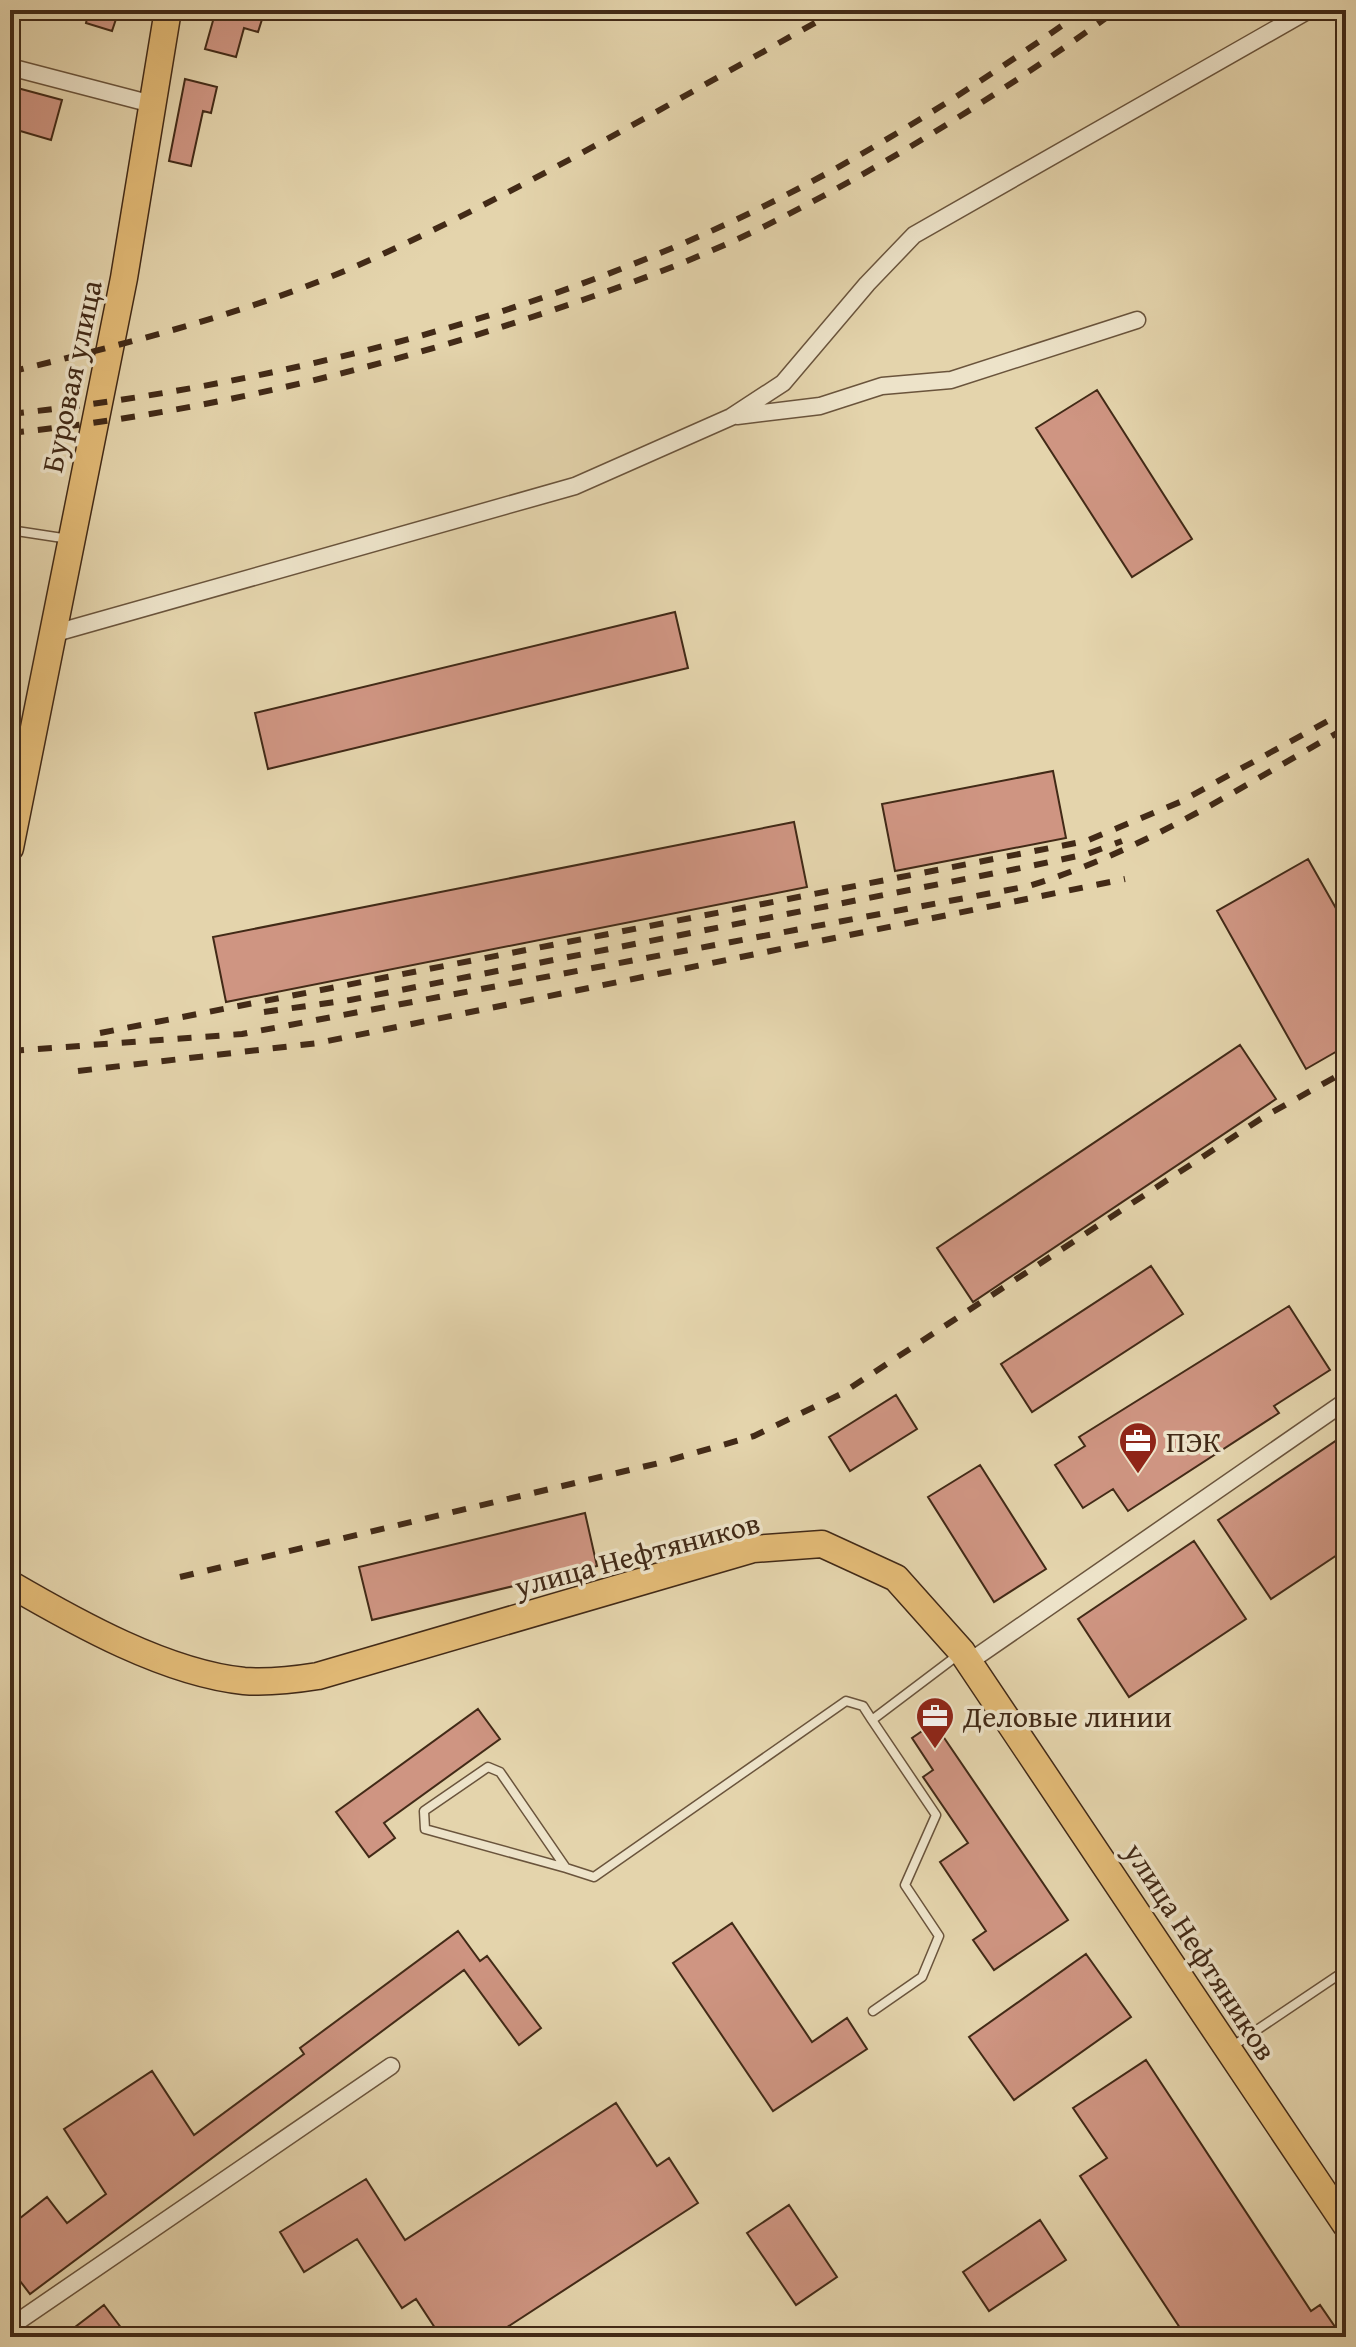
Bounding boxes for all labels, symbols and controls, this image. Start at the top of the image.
street label: Буровая улица [29,275,113,476]
place label: ПЭК [1166,1419,1221,1463]
office icon: ПЭК [1117,1420,1159,1475]
street label: улица Нефтяников [509,1500,765,1608]
place label: Деловые линии [962,1694,1172,1738]
office icon: Деловые линии [914,1695,956,1750]
street label: улица Нефтяников [1113,1832,1288,2069]

